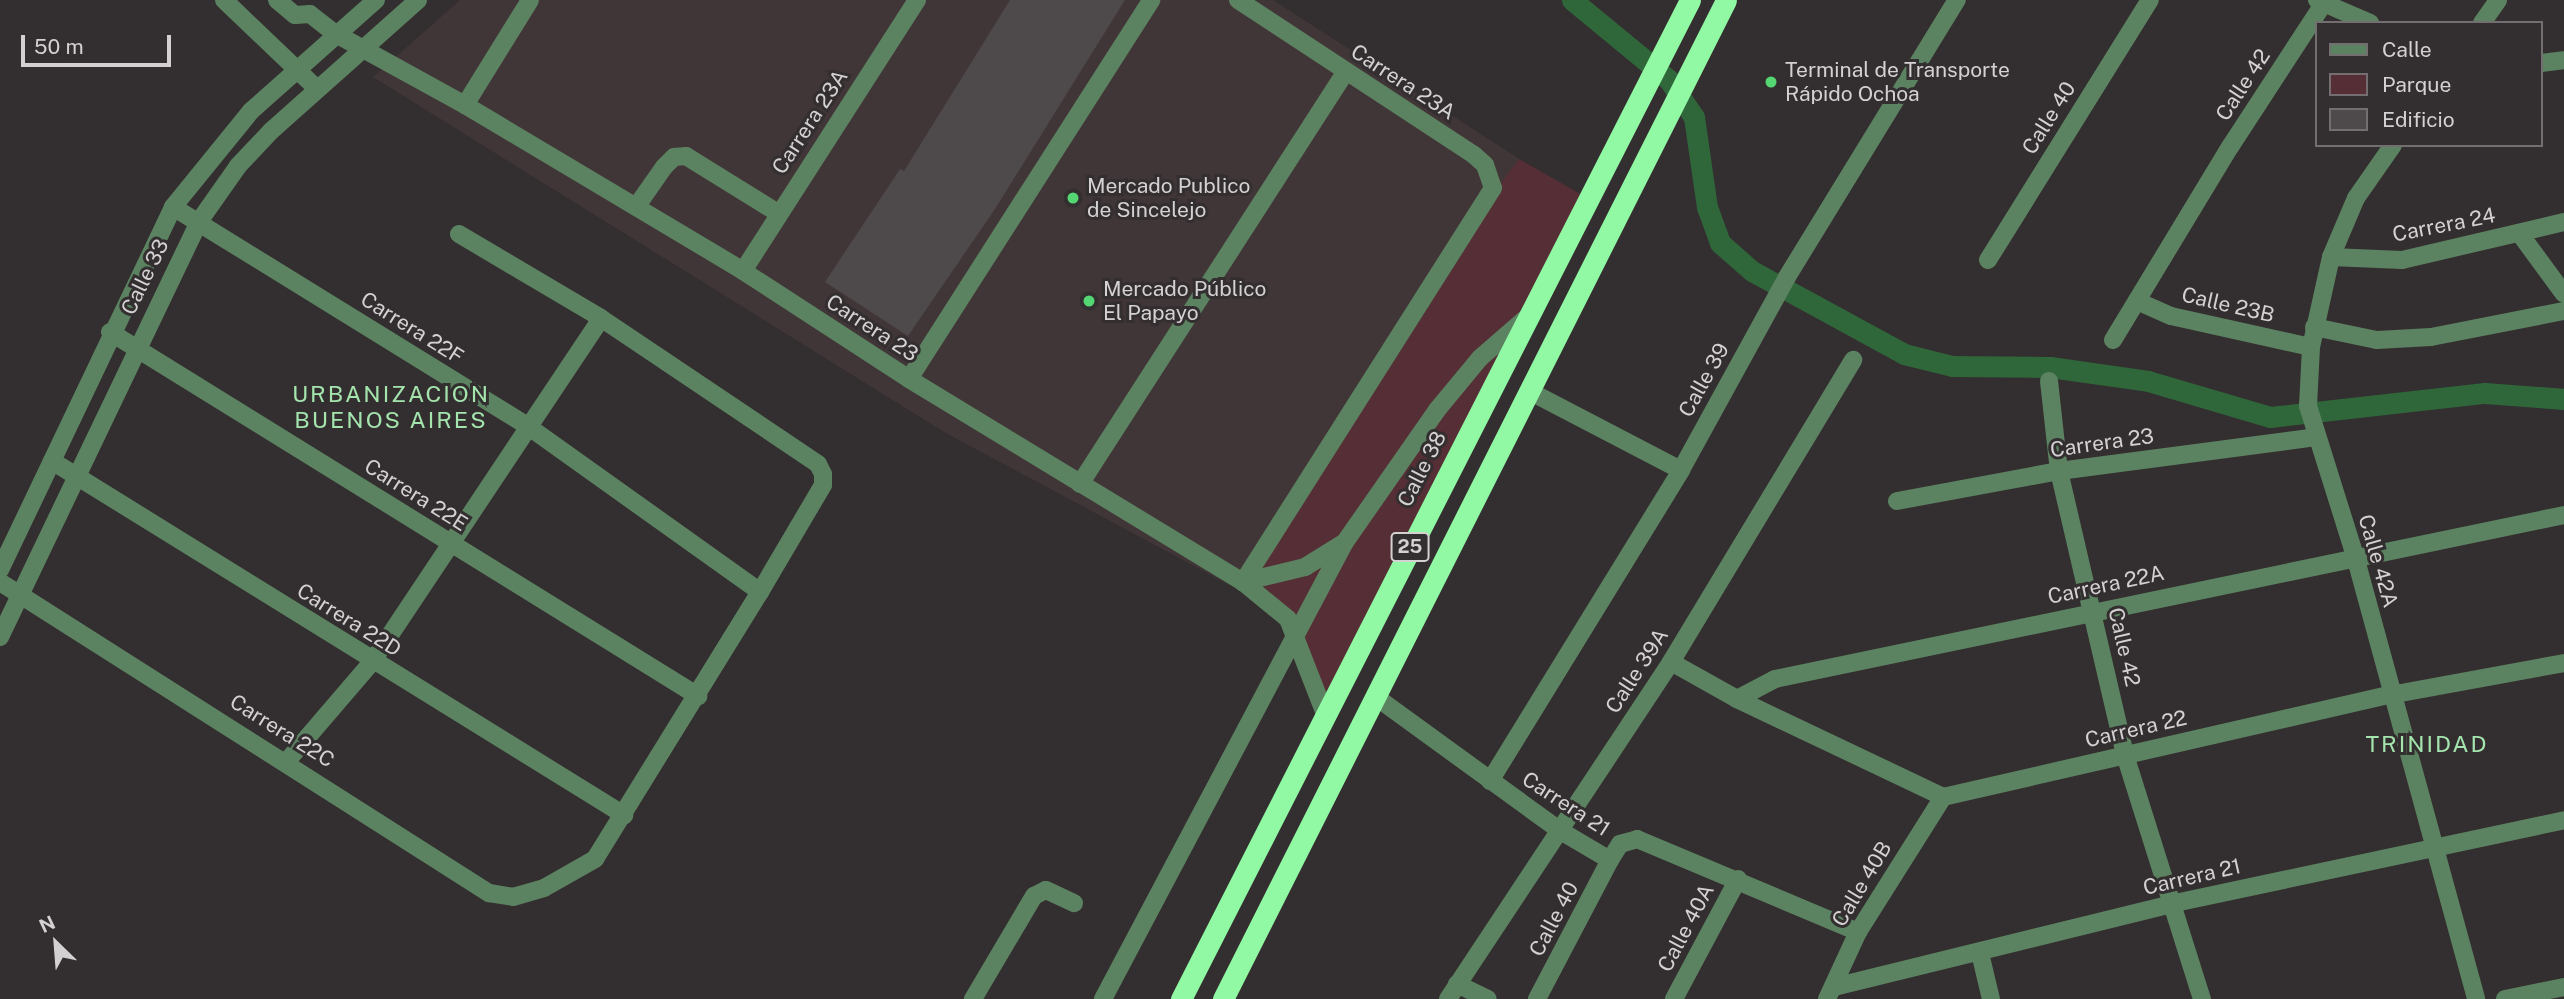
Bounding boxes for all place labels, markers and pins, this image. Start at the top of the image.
place label: Terminal de Transporte Rápido Ochoa [1785,57,2010,107]
marker: Terminal de Transporte Rápido Ochoa [1763,74,1779,90]
place label: Mercado Publico de Sincelejo [1087,173,1251,223]
marker: Mercado Publico de Sincelejo [1065,190,1081,206]
place label: Mercado Público El Papayo [1103,276,1267,326]
marker: Mercado Público El Papayo [1081,293,1097,309]

